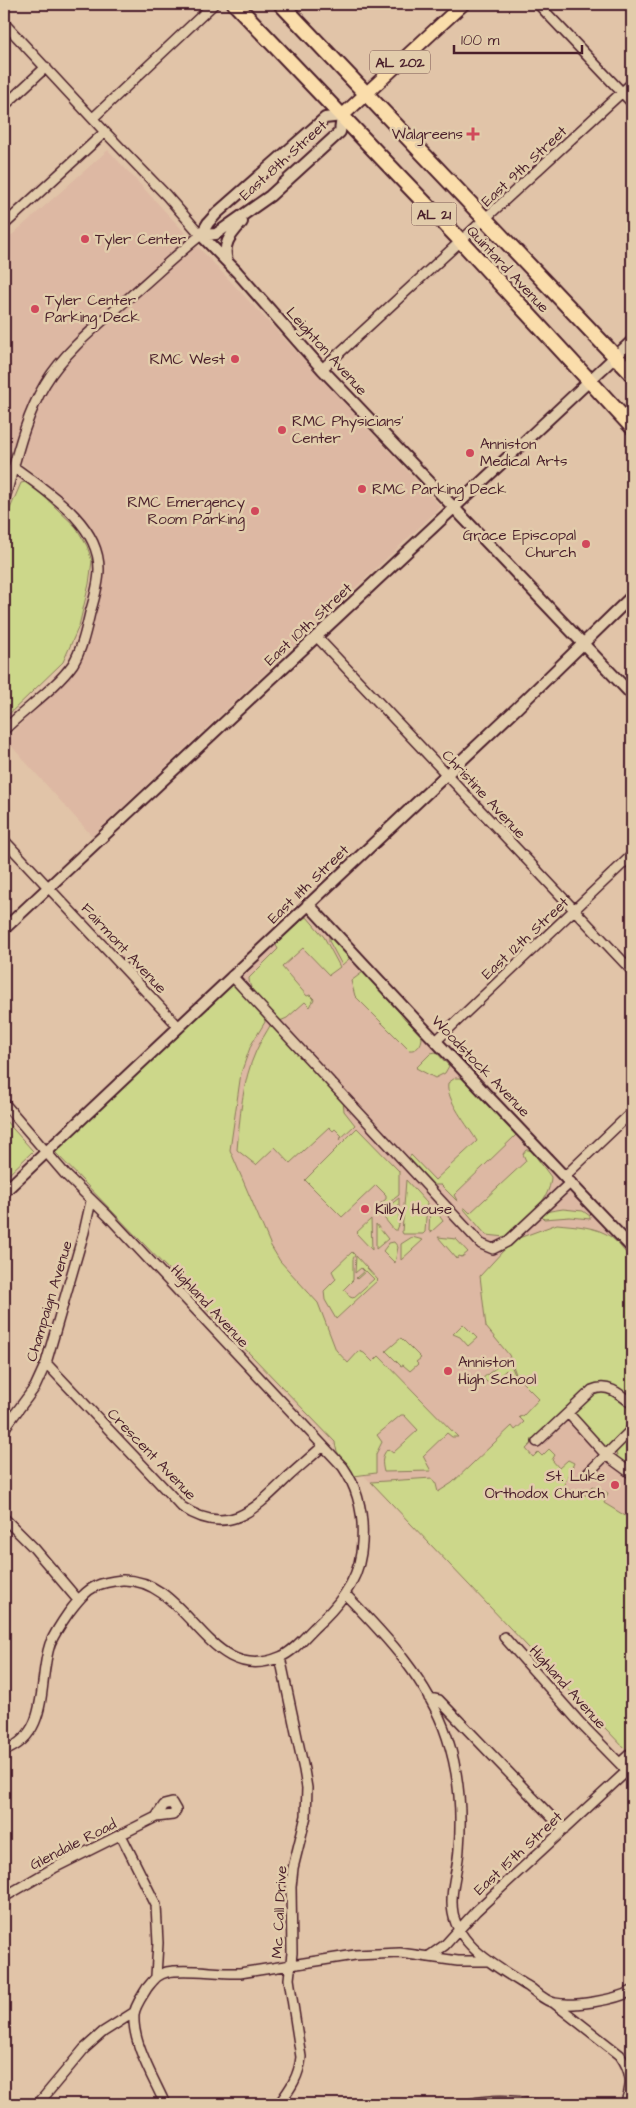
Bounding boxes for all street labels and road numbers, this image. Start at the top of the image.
road number: AL 202 [370,51,430,74]
street label: East 8th Street [235,115,332,206]
street label: East 9th Street [477,121,572,212]
road number: AL 21 [412,202,456,225]
street label: Quintard Avenue [462,221,554,318]
street label: Leighton Avenue [280,302,372,401]
street label: East 10th Street [260,578,357,671]
street label: Christine Avenue [437,745,530,843]
street label: East 11th Street [263,840,354,929]
street label: East 12th Street [477,892,574,984]
street label: Fairmont Avenue [76,898,171,998]
street label: Woodstock Avenue [426,1011,535,1122]
street label: Champaign Avenue [21,1238,79,1365]
street label: Highland Avenue [165,1260,254,1353]
street label: Crescent Avenue [102,1404,201,1505]
street label: Highland Avenue [523,1641,611,1735]
street label: East 15th Street [469,1807,567,1900]
street label: Glendale Road [26,1813,120,1875]
street label: Mc Call Drive [267,1865,292,1959]

